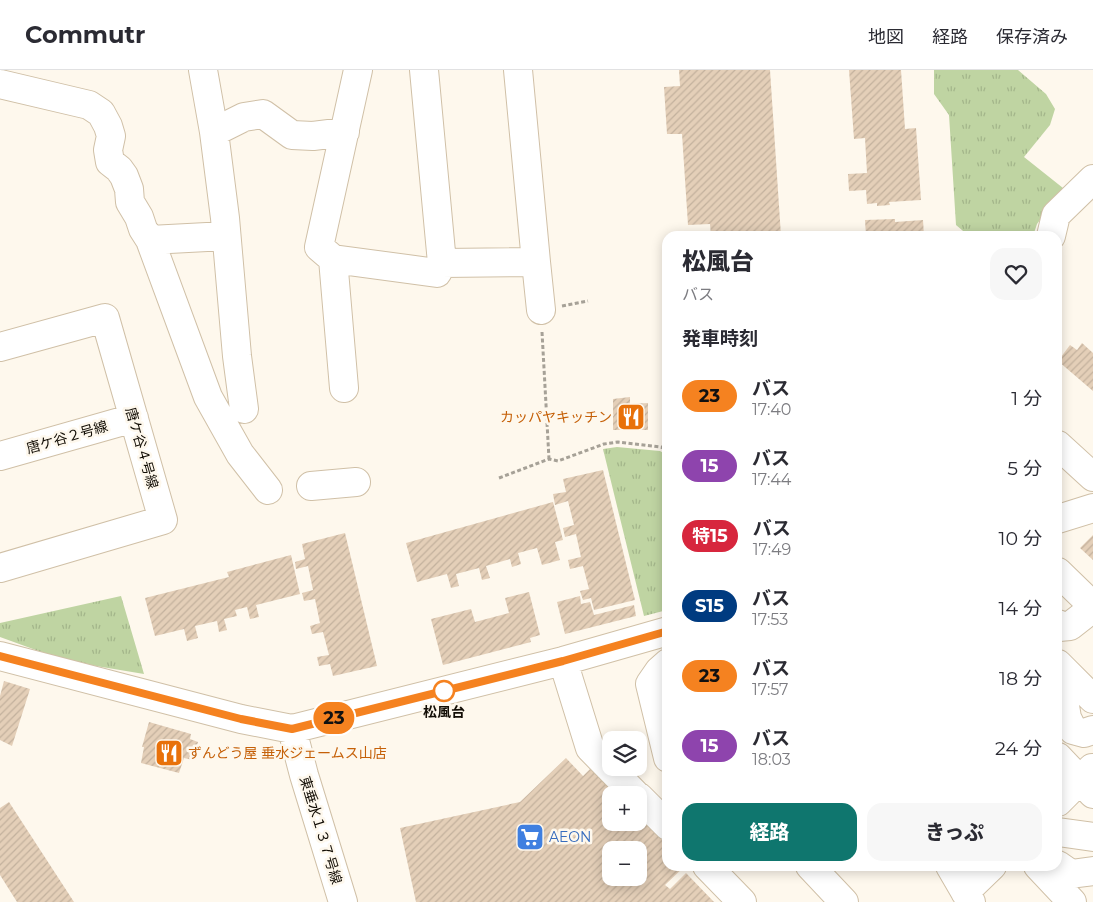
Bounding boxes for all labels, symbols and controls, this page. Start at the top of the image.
text: Commutr [25,20,145,49]
text: 地図 [868,26,904,48]
text: 経路 [932,26,968,48]
text: 保存済み [996,26,1068,48]
text: 松風台 [682,247,754,276]
button: heart [990,248,1042,300]
text: バス [682,285,714,304]
text: 発車時刻 [682,327,758,350]
text: バス [752,377,790,400]
text: 23 [699,385,720,407]
text: 1 分 [1011,387,1042,410]
text: 17:40 [752,400,791,419]
restaurant icon: カッパヤキッチン [616,402,646,432]
street label: 唐ケ谷４号線 [122,405,162,491]
place label: カッパヤキッチン [500,408,612,426]
street label: 唐ケ谷２号線 [24,417,110,457]
text: バス [752,447,790,470]
text: 15 [701,455,718,477]
text: 5 分 [1007,457,1042,480]
text: 17:44 [752,470,791,489]
text: バス [753,517,791,540]
text: 特15 [692,525,728,547]
text: 10 分 [999,527,1042,550]
text: 17:49 [753,540,791,559]
text: バス [752,587,790,610]
text: S15 [695,595,724,617]
text: 14 分 [999,597,1042,620]
text: 17:53 [752,610,788,629]
text: バス [752,657,790,680]
text: 23 [699,665,720,687]
text: 18 分 [999,667,1042,690]
marker: 松風台 [433,680,455,702]
text: 17:57 [752,680,789,699]
line badge: 23 [312,702,356,734]
place label: 松風台 [423,703,465,721]
text: 23 [323,707,345,729]
text: バス [752,727,790,750]
map controls [602,731,647,886]
button: layers [602,731,647,776]
text: 15 [701,735,718,757]
text: 24 分 [995,737,1042,760]
restaurant icon: ずんどう屋 垂水ジェームス山店 [154,738,184,768]
place label: ずんどう屋 垂水ジェームス山店 [188,744,387,762]
text: 18:03 [752,750,791,769]
street label: 東垂水１３７号線 [296,774,346,886]
button: + [602,786,647,831]
button: 経路 [682,803,857,861]
button: きっぷ [867,803,1042,861]
supermarket icon: AEON [515,822,545,852]
place label: AEON [549,828,592,846]
button: − [602,841,647,886]

